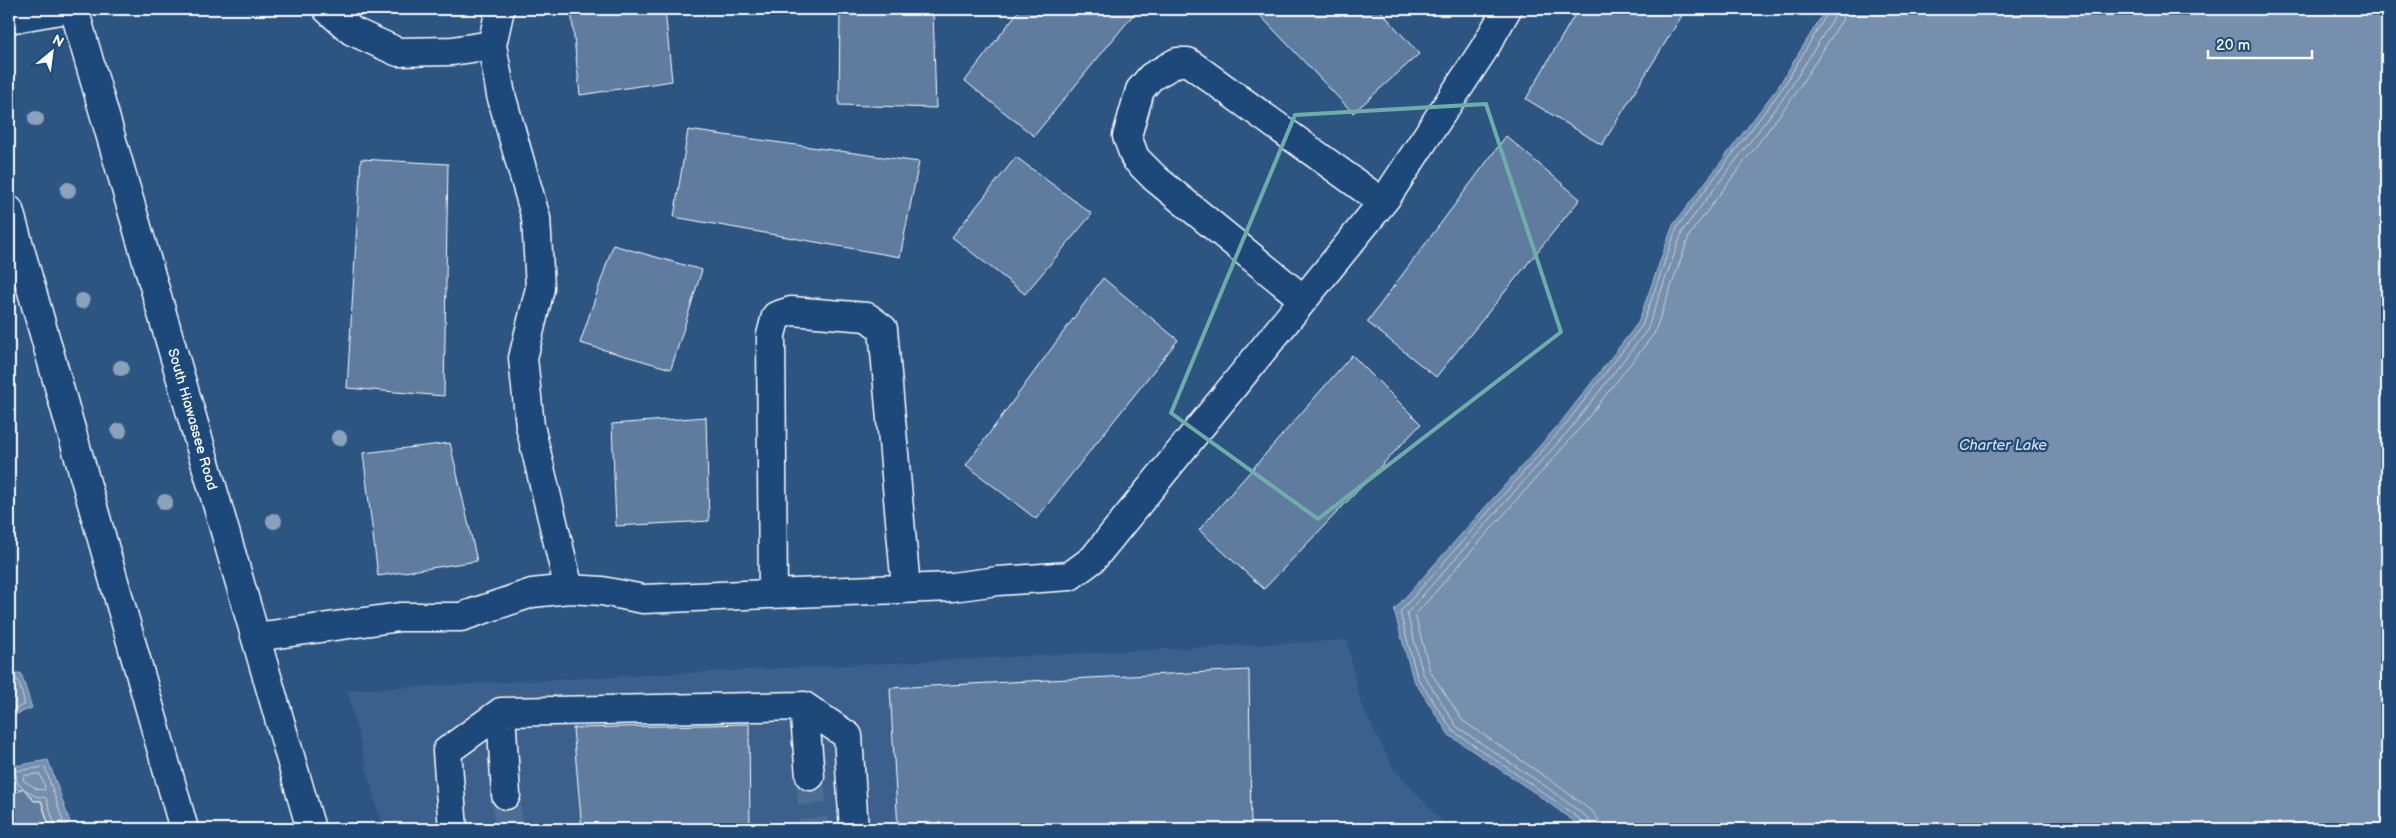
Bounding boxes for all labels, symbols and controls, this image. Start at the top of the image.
north arrow [28,28,78,78]
scale bar [2208,28,2312,60]
text: N [49,31,67,51]
text: 20 m [2216,36,2250,55]
street label: South Hiawassee Road [164,346,221,492]
water label: Charter Lake [1959,436,2047,455]

